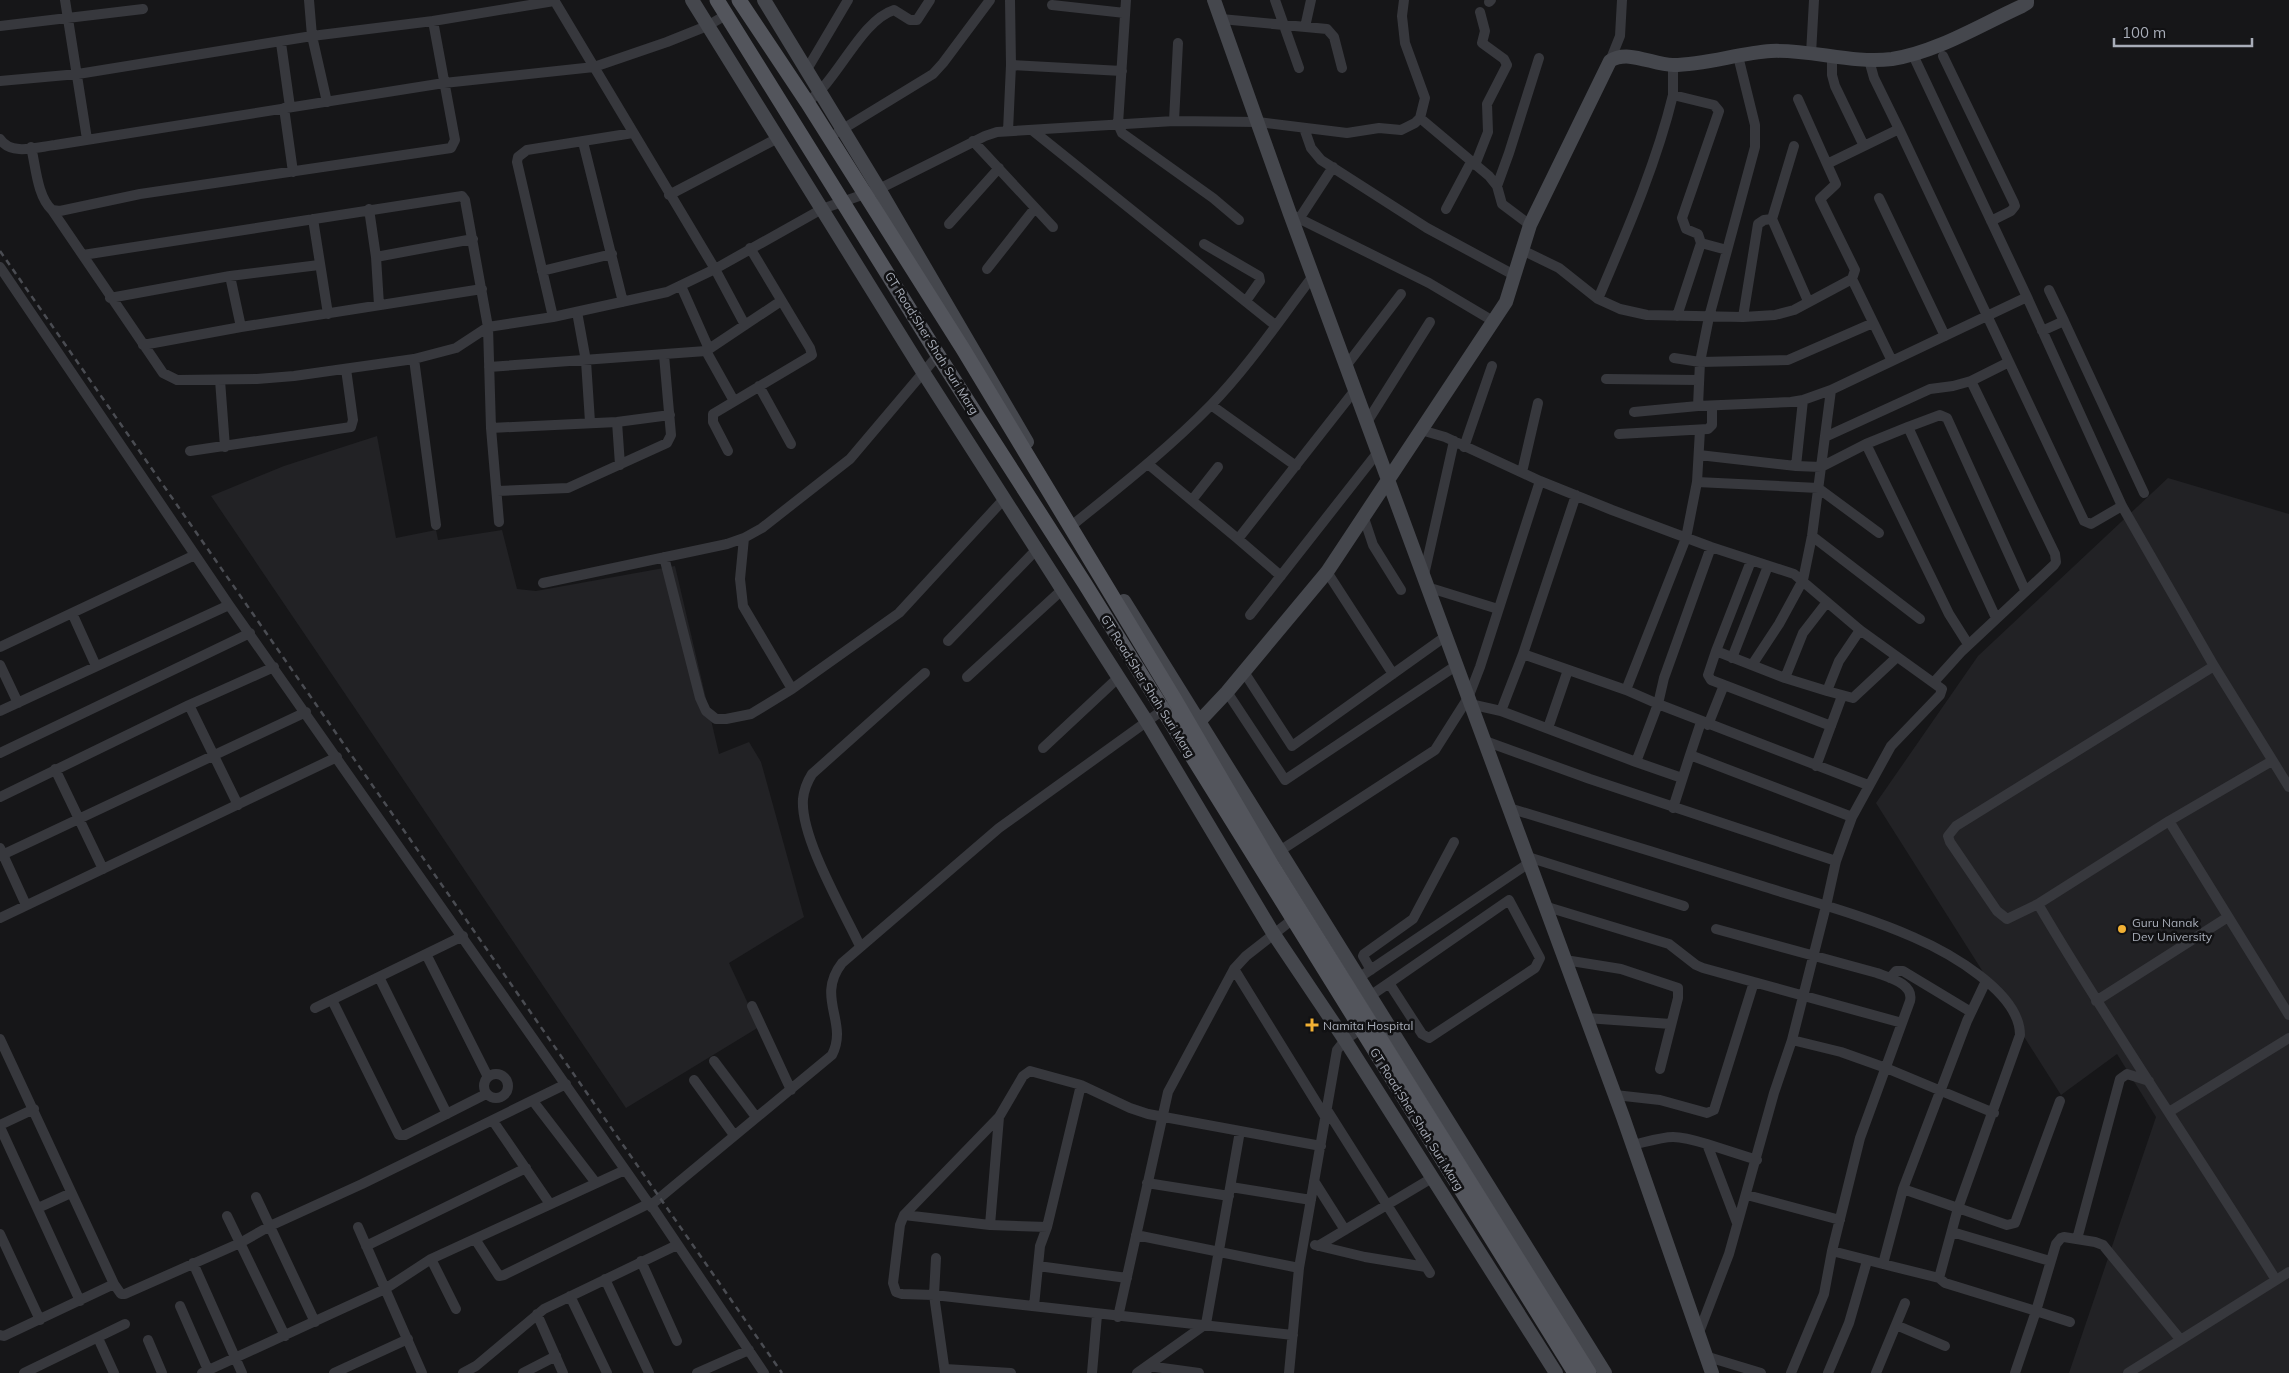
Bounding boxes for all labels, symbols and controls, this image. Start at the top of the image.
scale bar [2114,15,2252,47]
text: 100 m [2122,23,2166,42]
street label: GT Road;Sher Shah Suri Marg [882,269,982,417]
street label: GT Road;Sher Shah Suri Marg [1098,612,1198,760]
place label: Guru Nanak Dev University [2132,915,2213,944]
marker: Guru Nanak Dev University [2116,923,2128,935]
marker: Namita Hospital [1305,1018,1319,1032]
place label: Namita Hospital [1323,1018,1413,1033]
street label: GT Road;Sher Shah Suri Marg [1367,1045,1467,1193]

